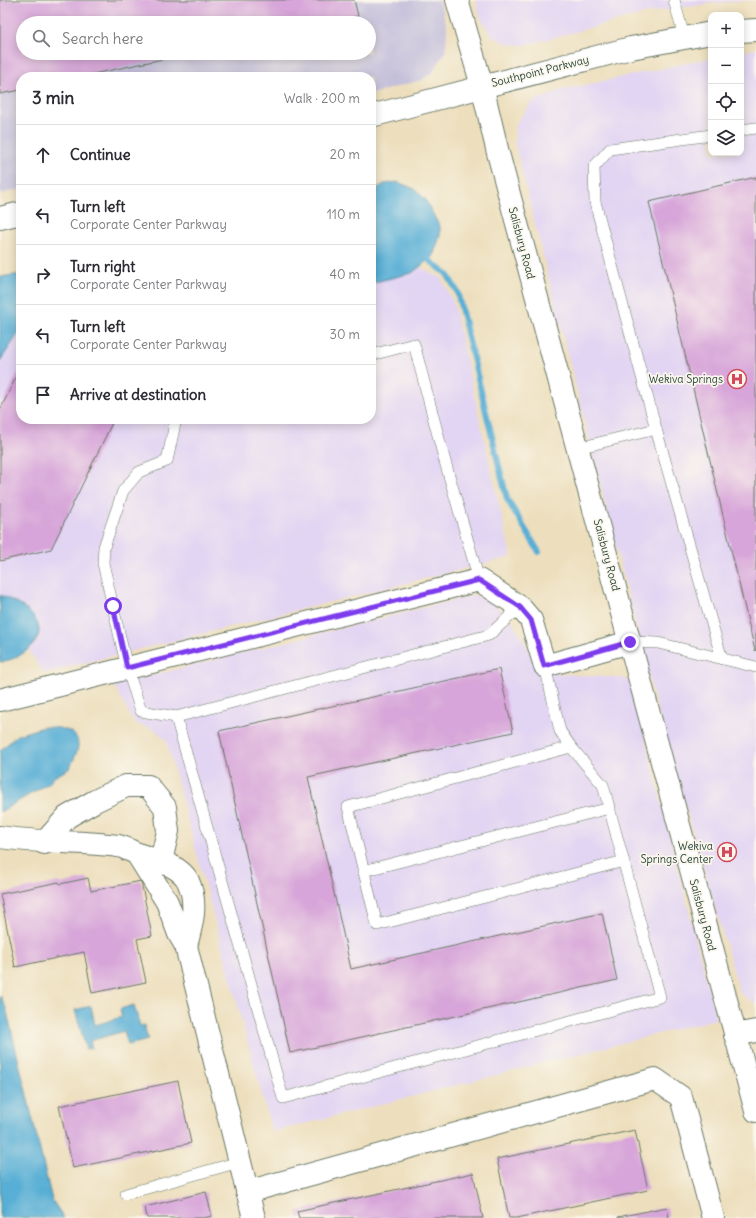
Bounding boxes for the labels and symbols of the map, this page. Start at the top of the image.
street label: Southpoint Parkway [490,52,590,90]
street label: Salisbury Road [506,205,538,281]
hospital icon: Wekiva Springs [726,368,748,390]
place label: Wekiva Springs [648,372,723,386]
street label: Salisbury Road [591,517,623,593]
route start [104,597,122,615]
route end [621,633,639,651]
place label: Wekiva Springs Center [640,839,714,866]
hospital icon: Wekiva Springs Center [716,841,738,863]
street label: Salisbury Road [687,877,719,953]

